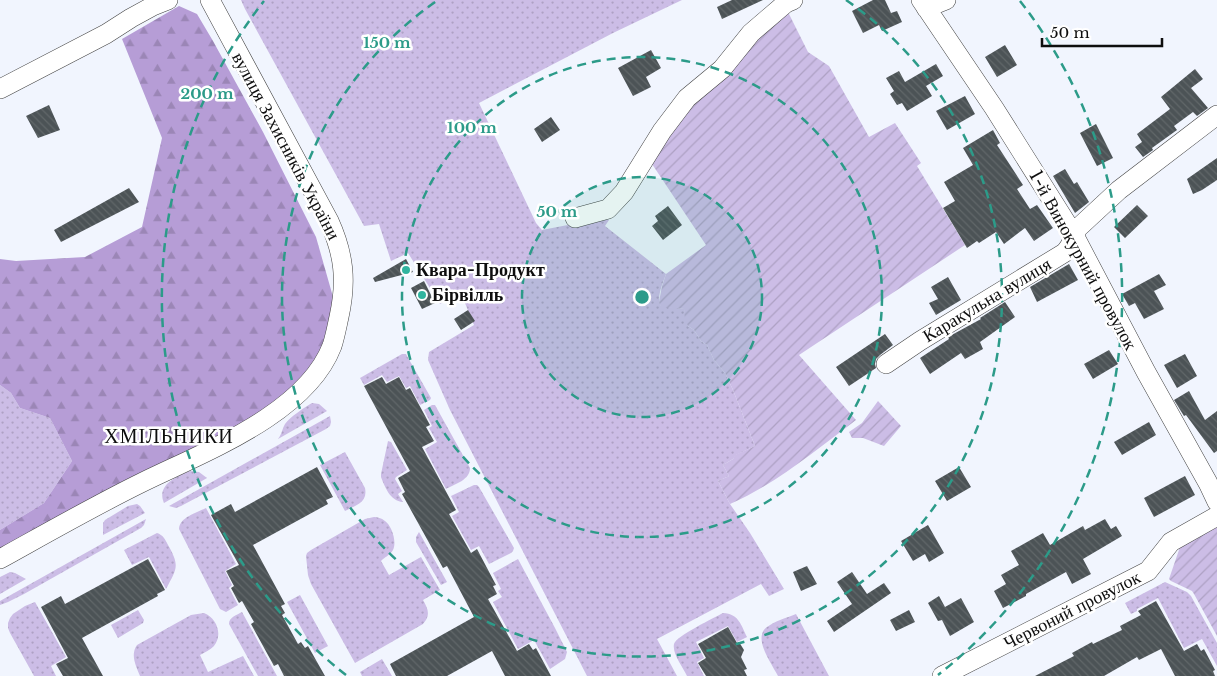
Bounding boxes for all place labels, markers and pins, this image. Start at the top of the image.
place label: Квара-Продукт [416,259,545,281]
marker: Квара-Продукт [400,264,412,276]
place label: Бірвілль [432,284,504,306]
centre of rings [633,288,651,306]
marker: Бірвілль [416,289,428,301]

